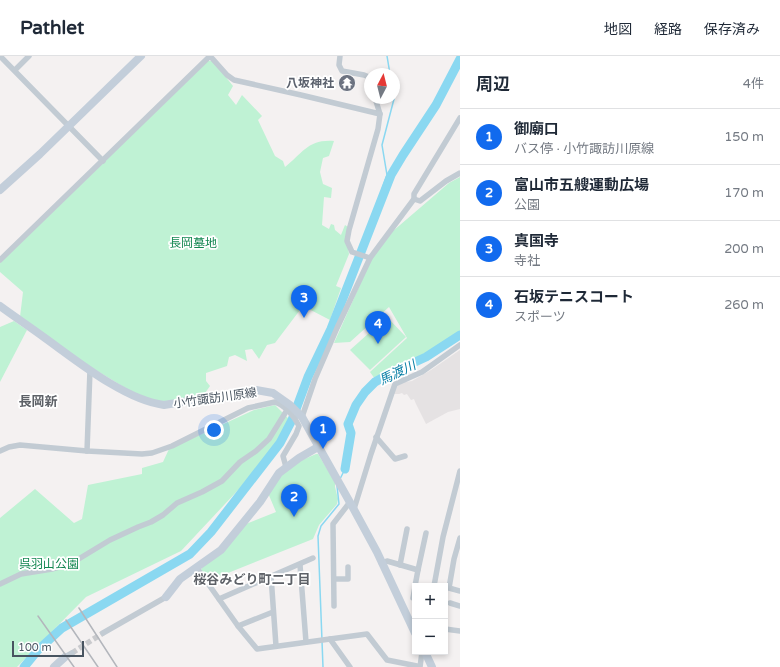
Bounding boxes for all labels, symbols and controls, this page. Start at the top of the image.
text: Pathlet [20,17,84,39]
text: 地図 [604,21,632,38]
text: 経路 [654,21,682,38]
text: 保存済み [704,21,760,38]
north arrow [364,68,400,104]
temple icon: 八坂神社 [337,73,357,93]
text: 周辺 [476,74,510,95]
place label: 八坂神社 [286,76,334,90]
text: 4件 [743,76,764,92]
text: 御廟口 [514,120,559,138]
text: 1 [485,129,493,145]
text: 150 m [724,129,764,145]
text: バス停 · 小竹諏訪川原線 [514,141,654,157]
text: 富山市五艘運動広場 [514,176,649,194]
text: 2 [485,185,493,201]
text: 170 m [724,185,764,201]
text: 公園 [514,197,540,213]
text: 真国寺 [514,232,559,250]
park label: 長岡墓地 [169,236,217,250]
text: 3 [485,241,493,257]
text: 200 m [724,241,764,257]
text: 寺社 [514,253,540,269]
pin: 3 [291,285,317,318]
text: 石坂テニスコート [514,288,634,306]
text: 4 [485,297,493,313]
text: 260 m [724,297,764,313]
text: スポーツ [514,309,566,325]
pin: 4 [365,311,391,344]
water label: 馬渡川 [376,356,420,389]
street label: 小竹諏訪川原線 [172,385,258,411]
district label: 長岡新 [18,394,58,410]
pin: 1 [310,416,336,449]
your location [204,420,224,440]
pin: 2 [281,484,307,517]
park label: 呉羽山公園 [19,557,79,571]
district label: 桜谷みどり町二丁目 [193,572,311,588]
map controls [412,583,448,655]
button: + [412,583,448,619]
button: − [412,619,448,655]
scale bar [12,639,84,658]
text: 100 m [18,641,52,654]

